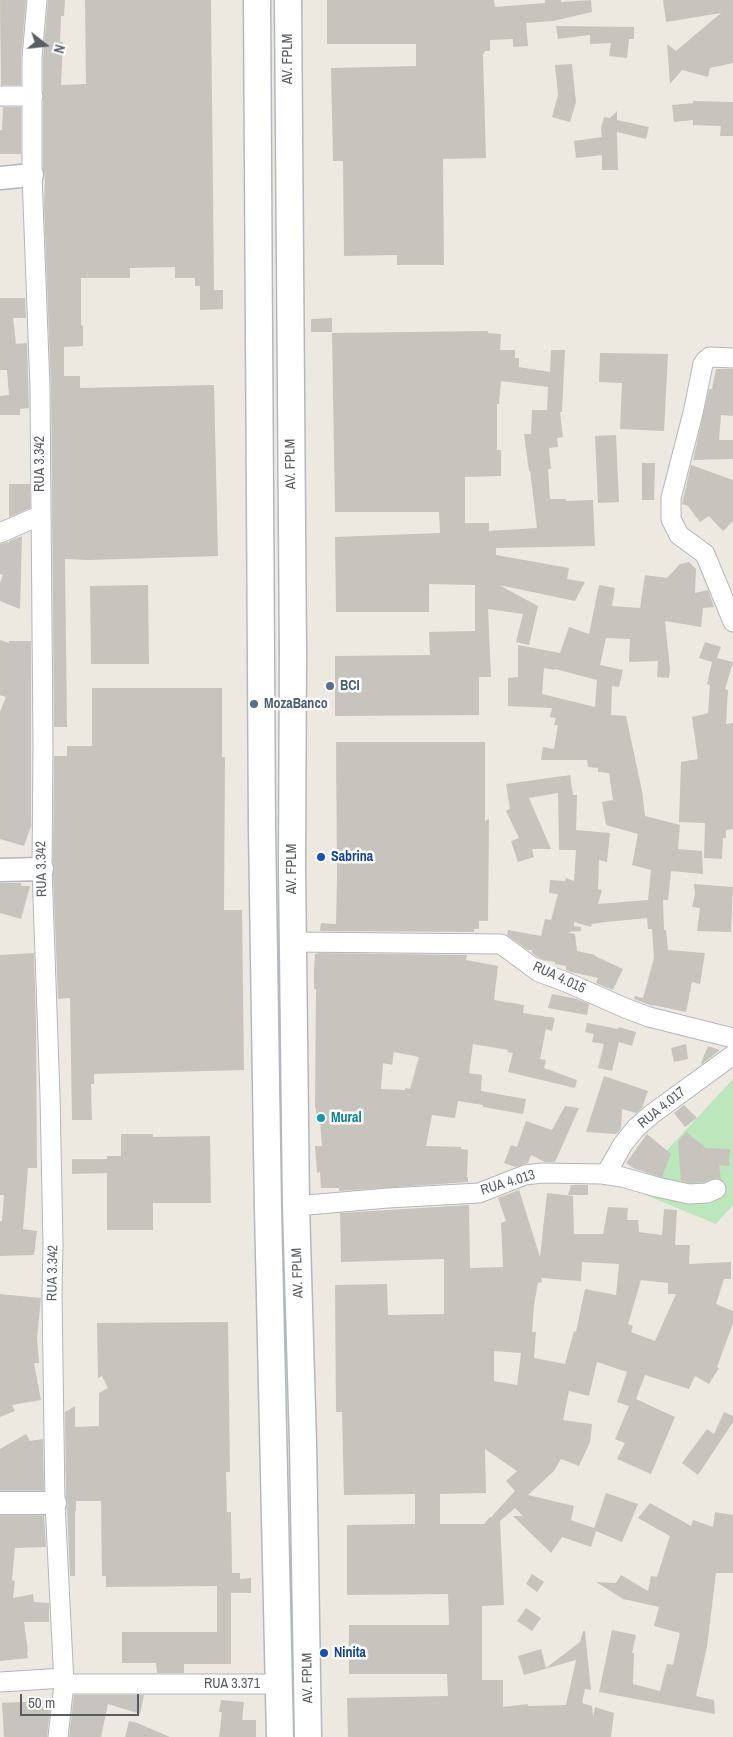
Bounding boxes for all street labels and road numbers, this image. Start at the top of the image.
street label: AV. FPLM [280,34,296,84]
street label: RUA 3.342 [32,436,48,492]
street label: AV. FPLM [282,439,300,489]
street label: RUA 3.342 [33,841,51,897]
street label: AV. FPLM [284,844,300,894]
street label: RUA 4.015 [530,959,588,997]
street label: RUA 4.017 [635,1084,689,1132]
street label: RUA 4.013 [479,1167,537,1199]
street label: RUA 3.342 [44,1245,62,1301]
street label: AV. FPLM [289,1248,307,1298]
street label: AV. FPLM [299,1653,317,1703]
street label: RUA 3.371 [204,1676,260,1692]

